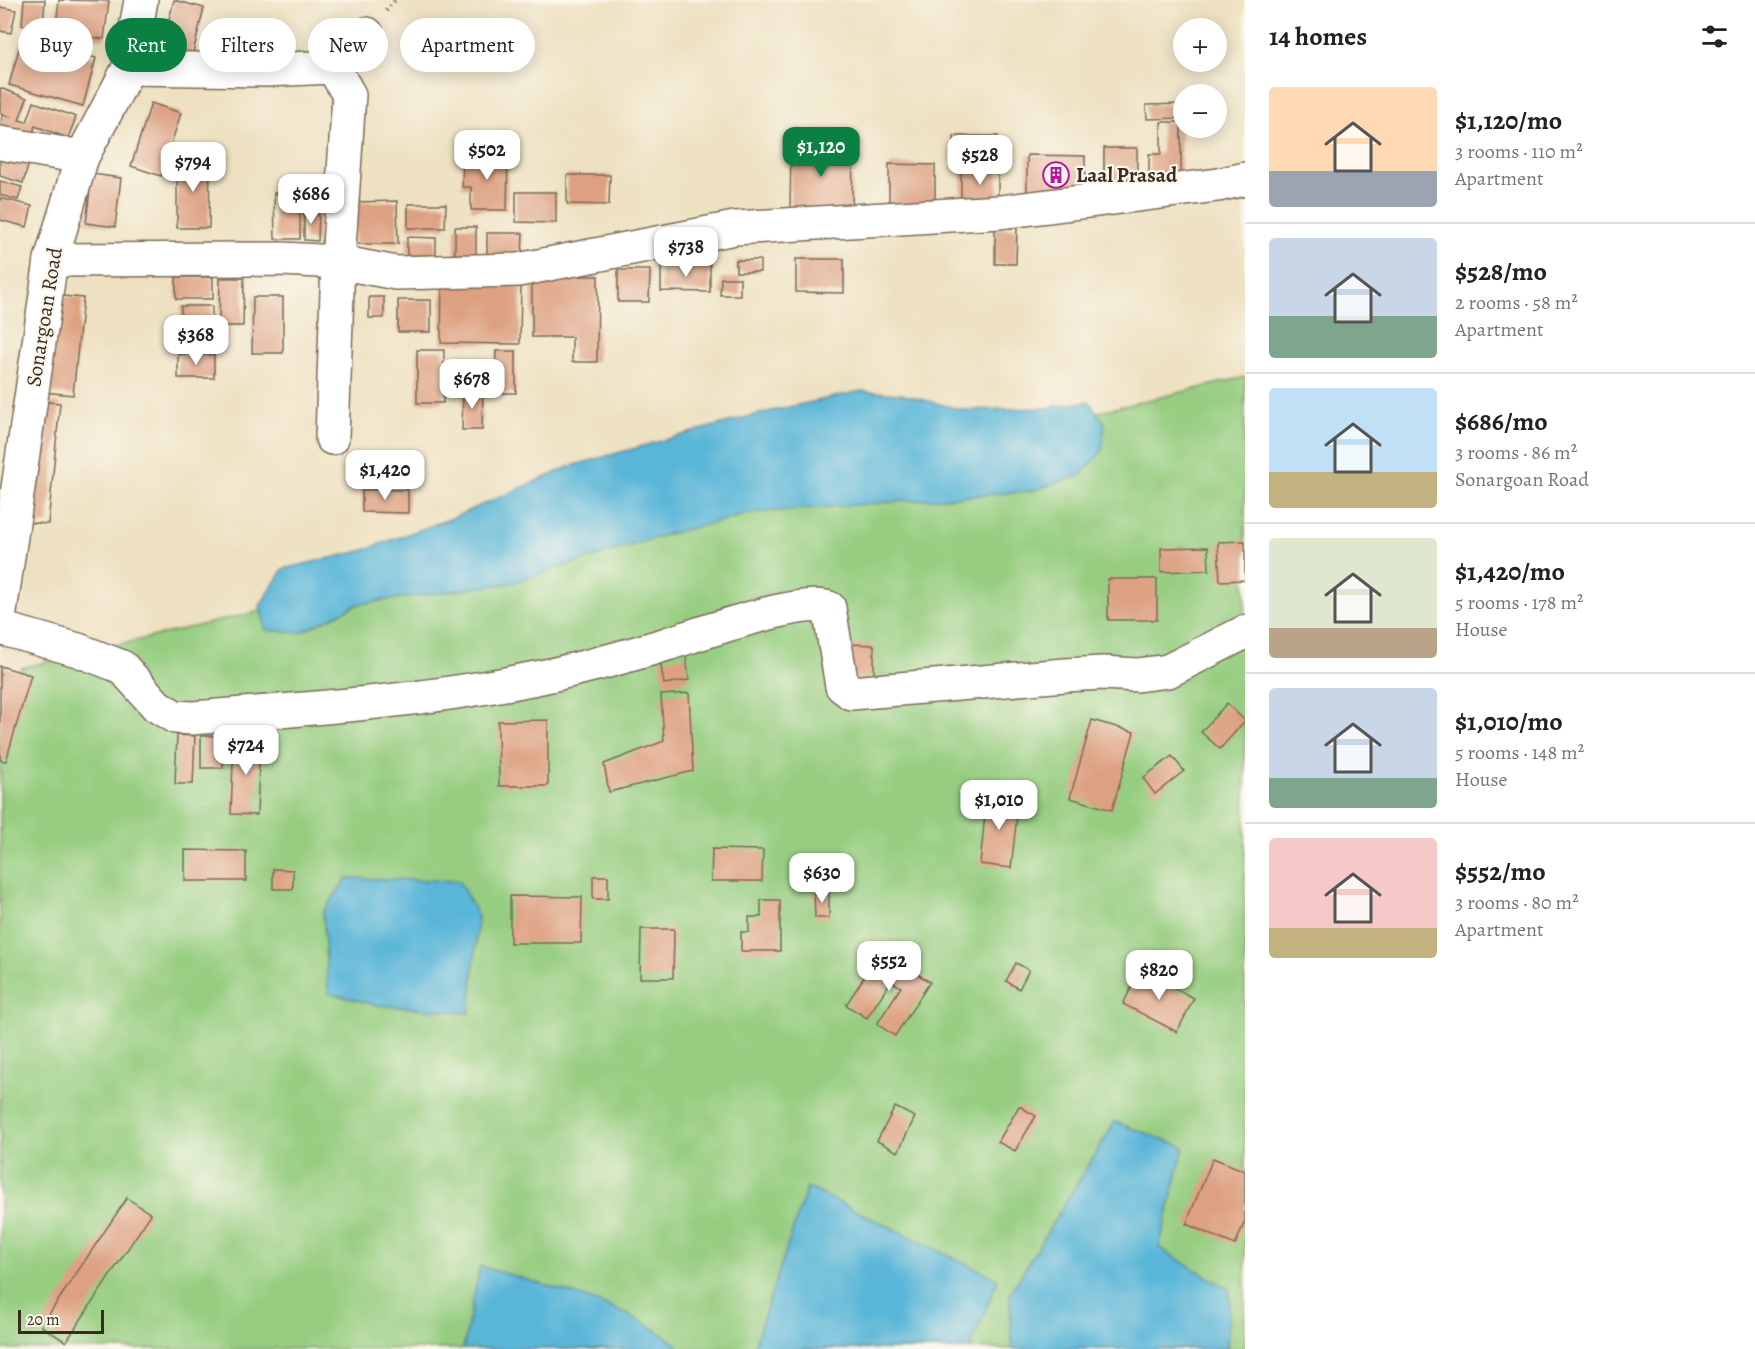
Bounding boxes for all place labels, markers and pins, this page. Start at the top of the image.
pin: $1,120 [772,127,870,178]
pin: $502 [451,130,523,181]
pin: $528 [944,135,1016,186]
pin: $794 [157,142,229,193]
building icon: Laal Prasad [1041,160,1071,190]
place label: Laal Prasad [1076,161,1178,189]
pin: $686 [275,174,347,225]
pin: $738 [650,227,722,278]
pin: $368 [160,315,232,366]
pin: $678 [436,359,508,410]
pin: $1,420 [336,450,434,501]
pin: $724 [210,725,282,776]
pin: $1,010 [950,780,1048,831]
pin: $630 [786,853,858,904]
pin: $552 [853,941,925,992]
pin: $820 [1123,950,1195,1001]

